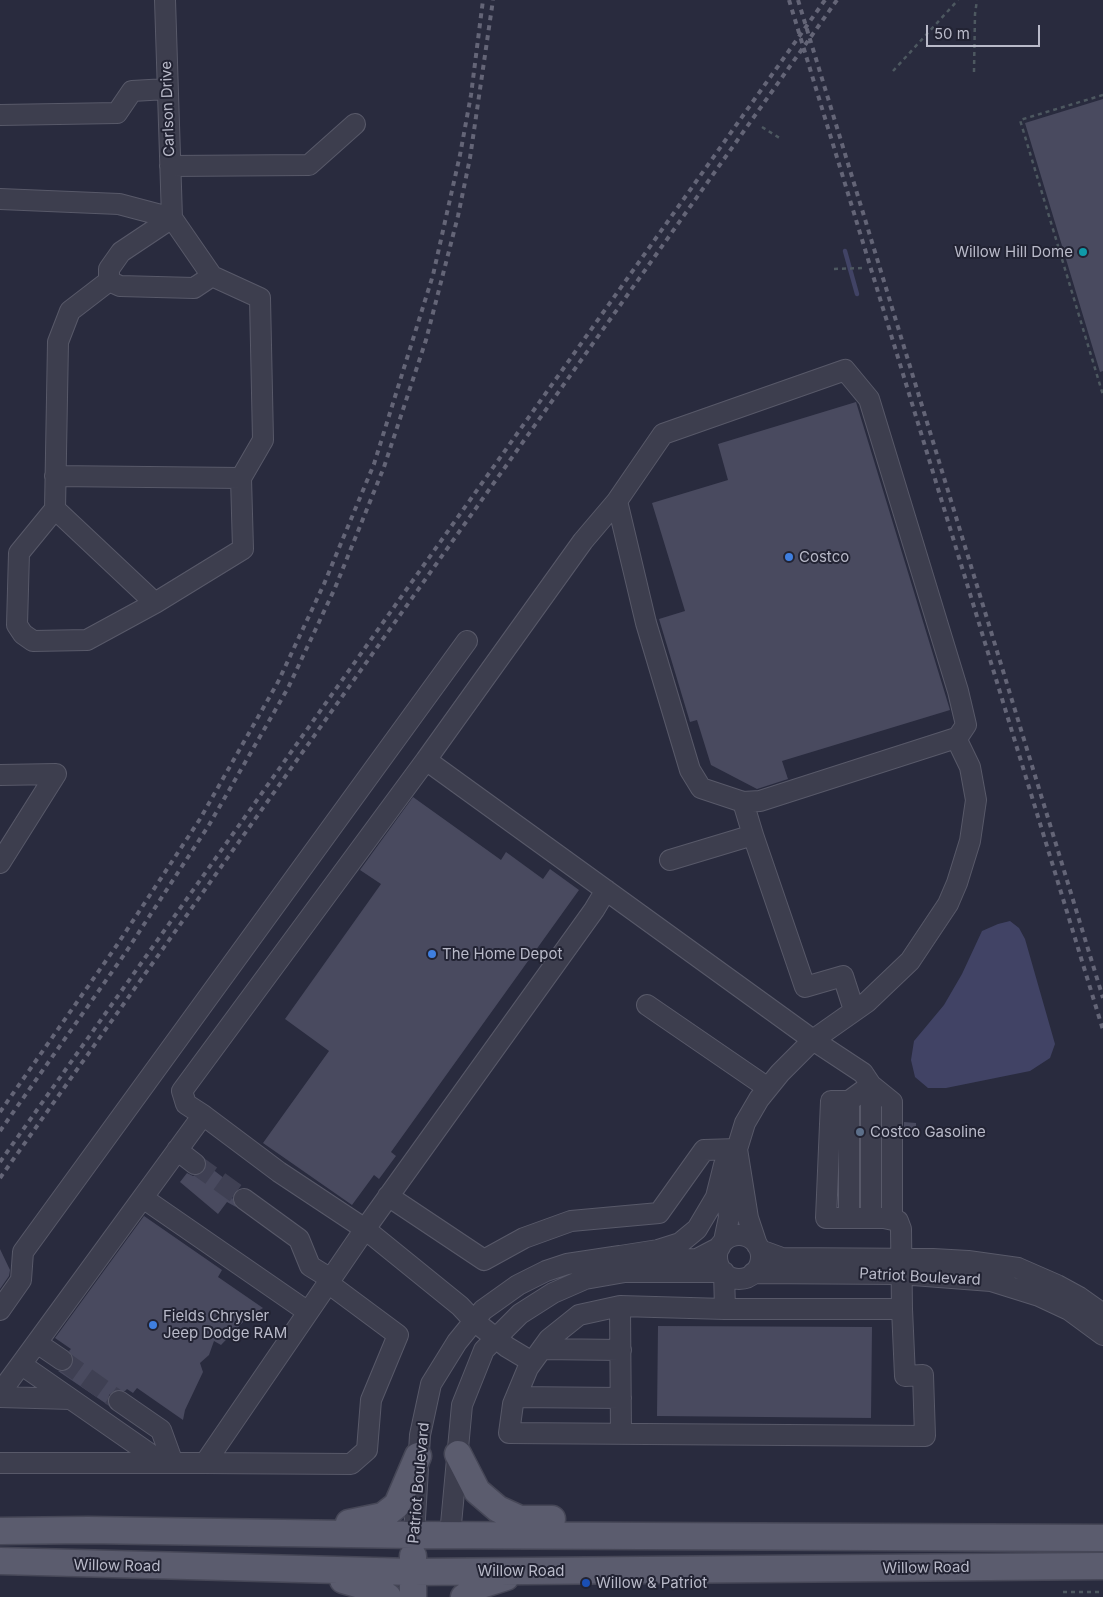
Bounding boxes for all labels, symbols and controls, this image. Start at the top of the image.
scale bar [928,15,1042,47]
text: 50 m [934,24,970,43]
street label: Carlson Drive [157,61,179,157]
place label: Willow Hill Dome [954,243,1073,261]
marker: Willow Hill Dome [1077,246,1089,258]
place label: Costco [799,548,849,566]
marker: Costco [783,551,795,563]
place label: The Home Depot [442,945,562,963]
marker: The Home Depot [426,948,438,960]
place label: Costco Gasoline [870,1123,986,1141]
marker: Costco Gasoline [854,1126,866,1138]
street label: Patriot Boulevard [859,1265,981,1289]
place label: Fields Chrysler Jeep Dodge RAM [163,1307,287,1342]
marker: Fields Chrysler Jeep Dodge RAM [147,1319,159,1331]
street label: Patriot Boulevard [405,1422,433,1544]
street label: Willow Road [73,1556,161,1576]
street label: Willow Road [882,1558,970,1578]
street label: Willow Road [477,1562,565,1580]
place label: Willow & Patriot [596,1574,707,1592]
marker: Willow & Patriot [580,1577,592,1589]

